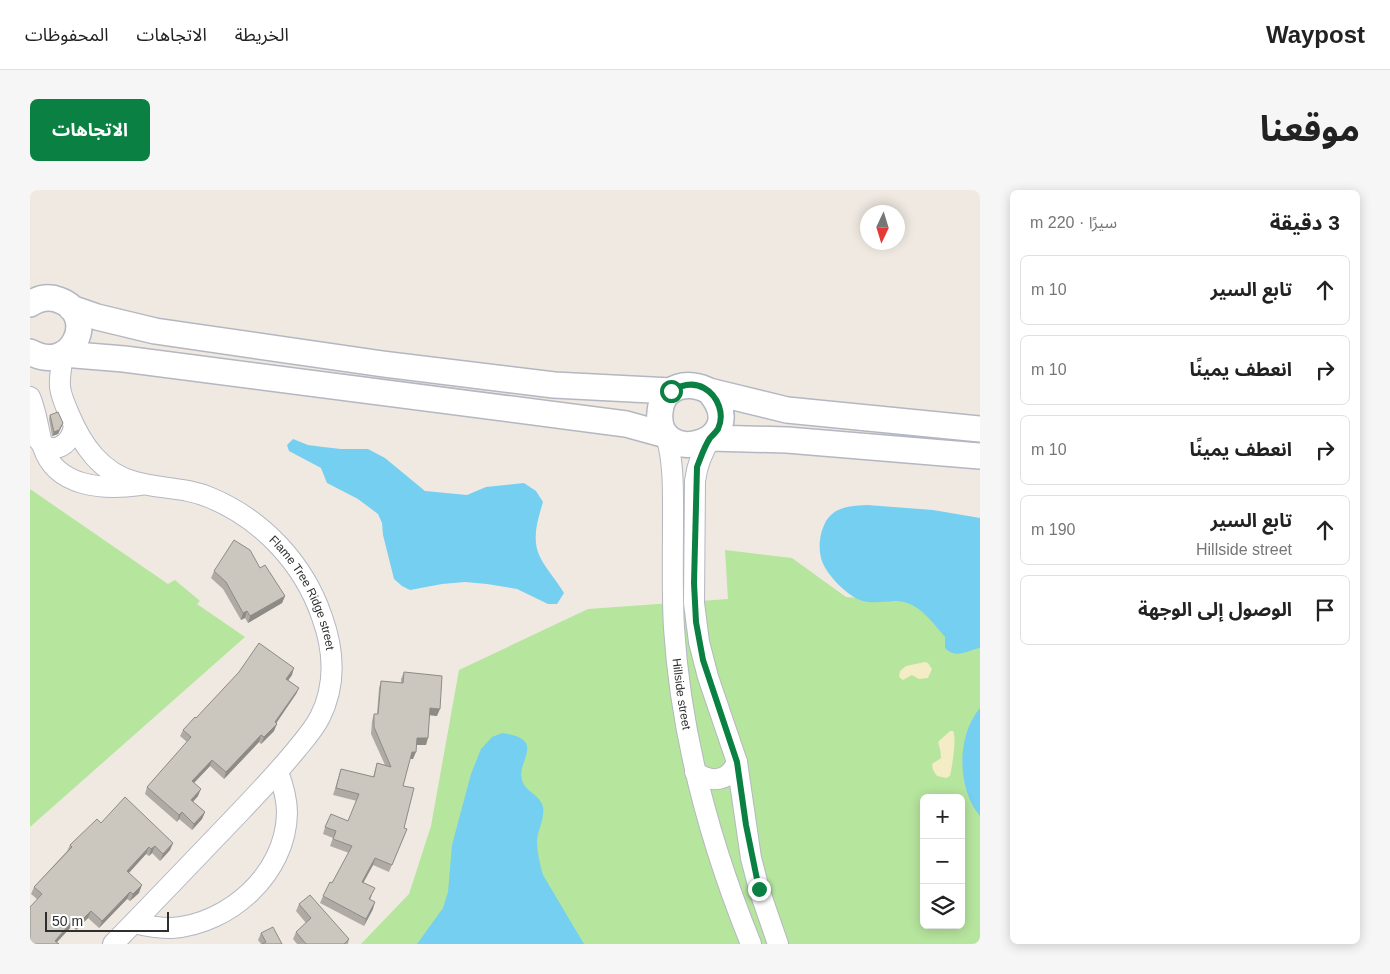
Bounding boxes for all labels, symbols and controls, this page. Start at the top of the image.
text: Waypost [1266,21,1365,48]
text: المحفوظات [25,25,109,45]
text: الاتجاهات [137,25,207,45]
text: الخريطة [235,25,289,45]
button: الاتجاهات [30,99,150,161]
text: موقعنا [1260,109,1360,148]
north arrow [860,205,905,250]
text: 3 دقيقة [1270,211,1340,234]
text: سيرًا · 220 m [1030,214,1117,231]
icon: ahead [1311,276,1339,304]
text: تابع السير [1210,279,1292,300]
text: 10 m [1031,281,1067,298]
icon: right [1311,356,1339,384]
text: انعطف يمينًا [1190,359,1292,380]
text: 10 m [1031,361,1067,378]
route start [660,380,683,403]
icon: right [1311,436,1339,464]
text: انعطف يمينًا [1190,439,1292,460]
text: 10 m [1031,441,1067,458]
text: تابع السير [1210,510,1292,531]
icon: ahead [1311,516,1339,544]
text: 190 m [1031,521,1075,538]
street label: Flame Tree Ridge street [266,533,337,652]
text: Hillside street [1196,541,1292,558]
icon: arrive [1311,596,1339,624]
text: الوصول إلى الوجهة [1138,599,1292,620]
street label: Hillside street [670,657,694,732]
map controls [920,794,965,929]
button: + [920,794,965,839]
button: − [920,839,965,884]
route end [748,878,771,901]
button: layers [920,884,965,929]
scale bar [45,909,169,932]
text: 50 m [52,913,83,929]

